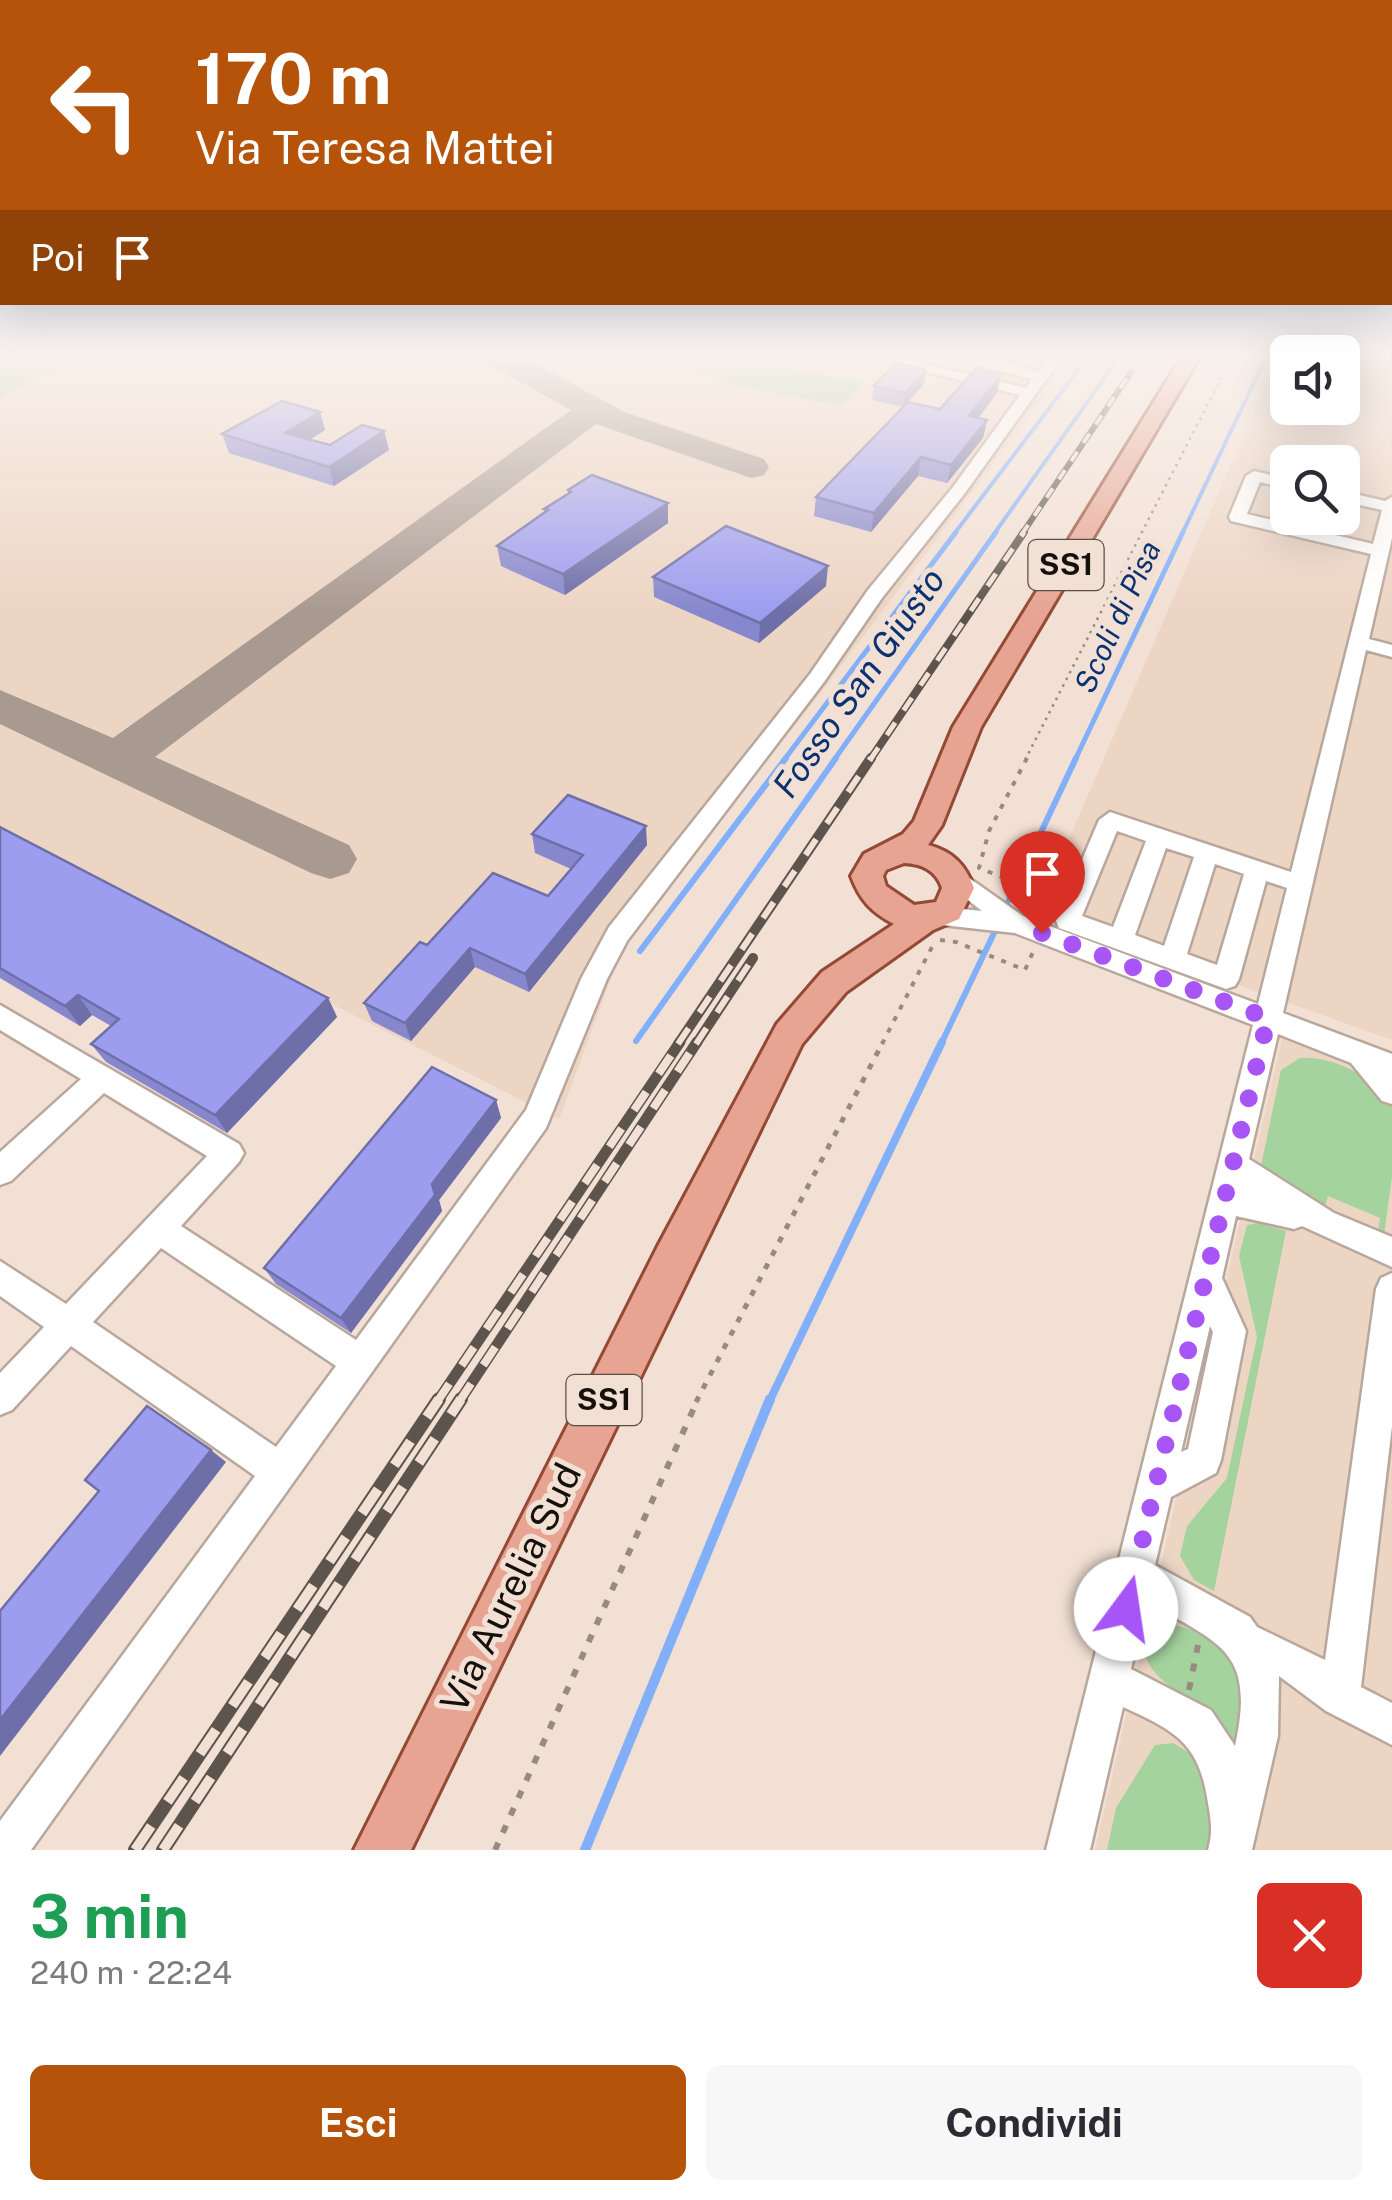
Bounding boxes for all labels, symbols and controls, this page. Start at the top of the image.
text: 170 m [195,37,392,120]
icon: left [30,40,160,170]
text: Via Teresa Mattei [195,121,555,174]
icon: arrive [105,230,160,285]
text: Poi [30,235,85,280]
map controls [1270,335,1360,535]
button: sound [1270,335,1360,425]
button: search [1270,445,1360,535]
water label: Scoli di Pisa [1066,535,1168,698]
road number: SS1 [1028,540,1104,590]
water label: Fosso San Giusto [764,560,953,805]
pin [1000,831,1085,934]
icon: arrive [1015,846,1070,901]
road number: SS1 [566,1375,642,1425]
street label: Via Aurelia Sud [431,1456,590,1720]
position arrow [1074,1557,1178,1661]
text: 3 min [30,1881,189,1952]
button: close [1257,1883,1362,1988]
text: 240 m · 22:24 [30,1954,232,1991]
button: Esci [30,2065,686,2180]
button: Condividi [706,2065,1362,2180]

